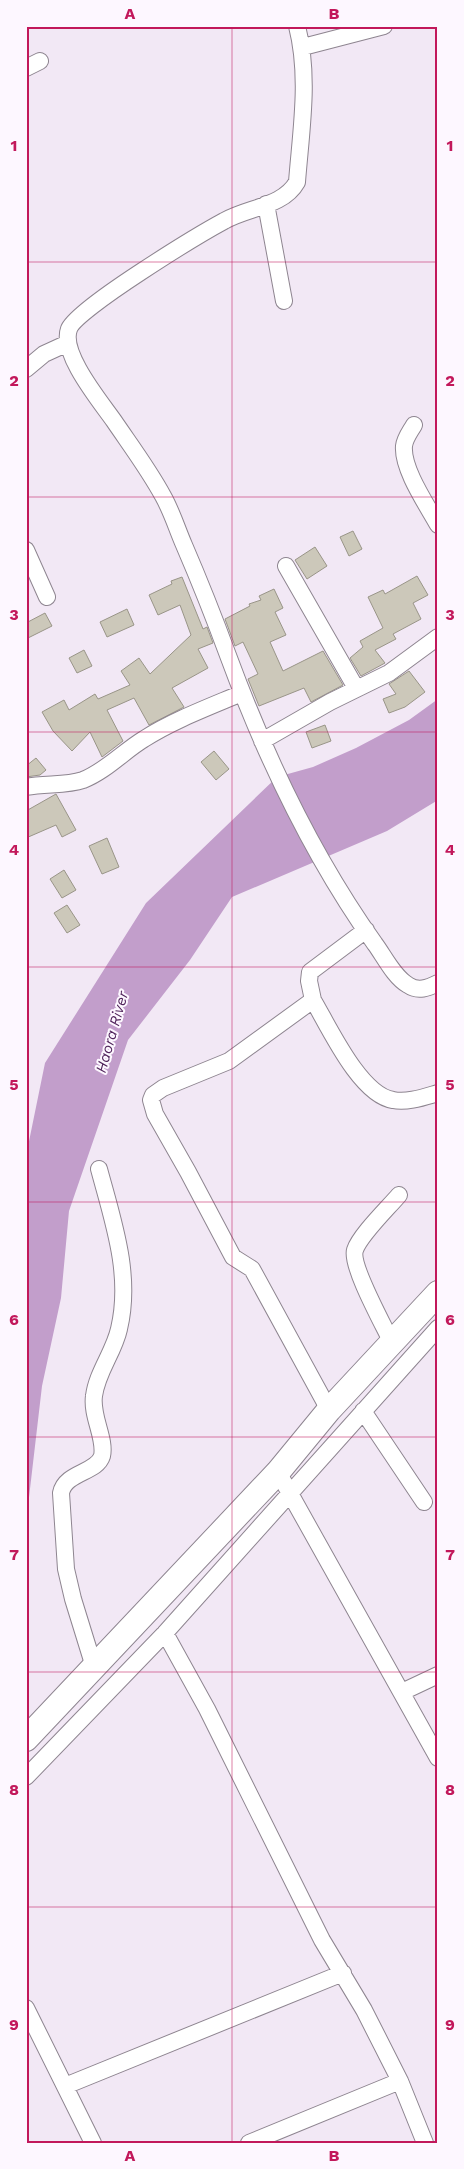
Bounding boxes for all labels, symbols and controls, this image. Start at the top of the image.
text: A [125,4,136,23]
text: B [329,4,340,23]
text: 1 [11,136,17,155]
text: 1 [447,136,453,155]
text: 2 [9,371,19,390]
text: 2 [445,371,455,390]
text: 3 [9,605,19,624]
text: 3 [445,605,455,624]
text: 4 [9,840,19,859]
text: 4 [445,840,455,859]
water label: Haora River [92,988,133,1075]
text: 5 [9,1075,19,1094]
text: 5 [445,1075,455,1094]
text: 6 [9,1310,19,1329]
text: 6 [445,1310,455,1329]
text: 7 [9,1545,19,1564]
text: 7 [445,1545,455,1564]
text: 8 [9,1780,19,1799]
text: 8 [445,1780,455,1799]
text: 9 [9,2015,19,2034]
text: 9 [445,2015,455,2034]
text: A [125,2146,136,2165]
text: B [329,2146,340,2165]

